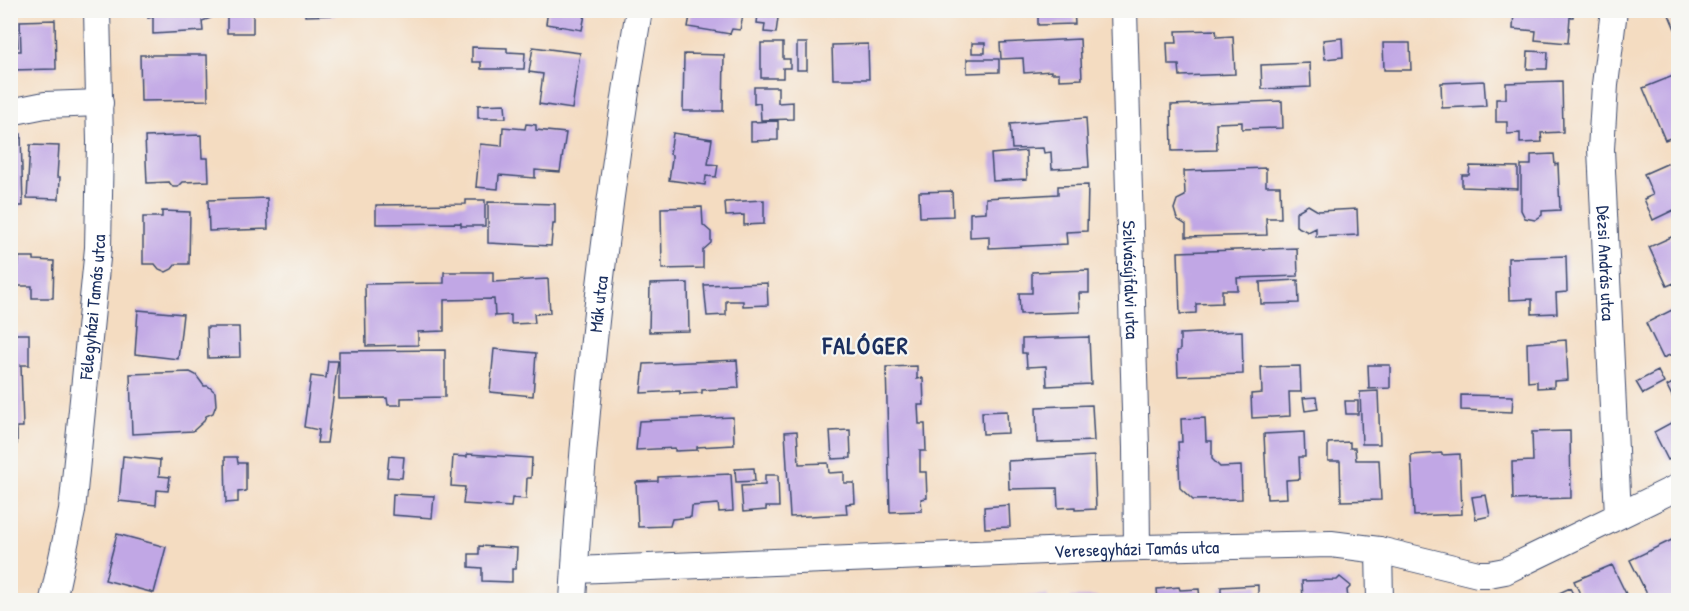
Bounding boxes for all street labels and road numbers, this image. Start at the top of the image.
street label: Dézsi András utca [1591,205,1621,321]
street label: Szilvásújfalvi utca [1117,220,1146,340]
street label: Félegyházi Tamás utca [72,234,111,382]
street label: Mák utca [582,274,613,334]
street label: Veresegyházi Tamás utca [1054,534,1219,563]

